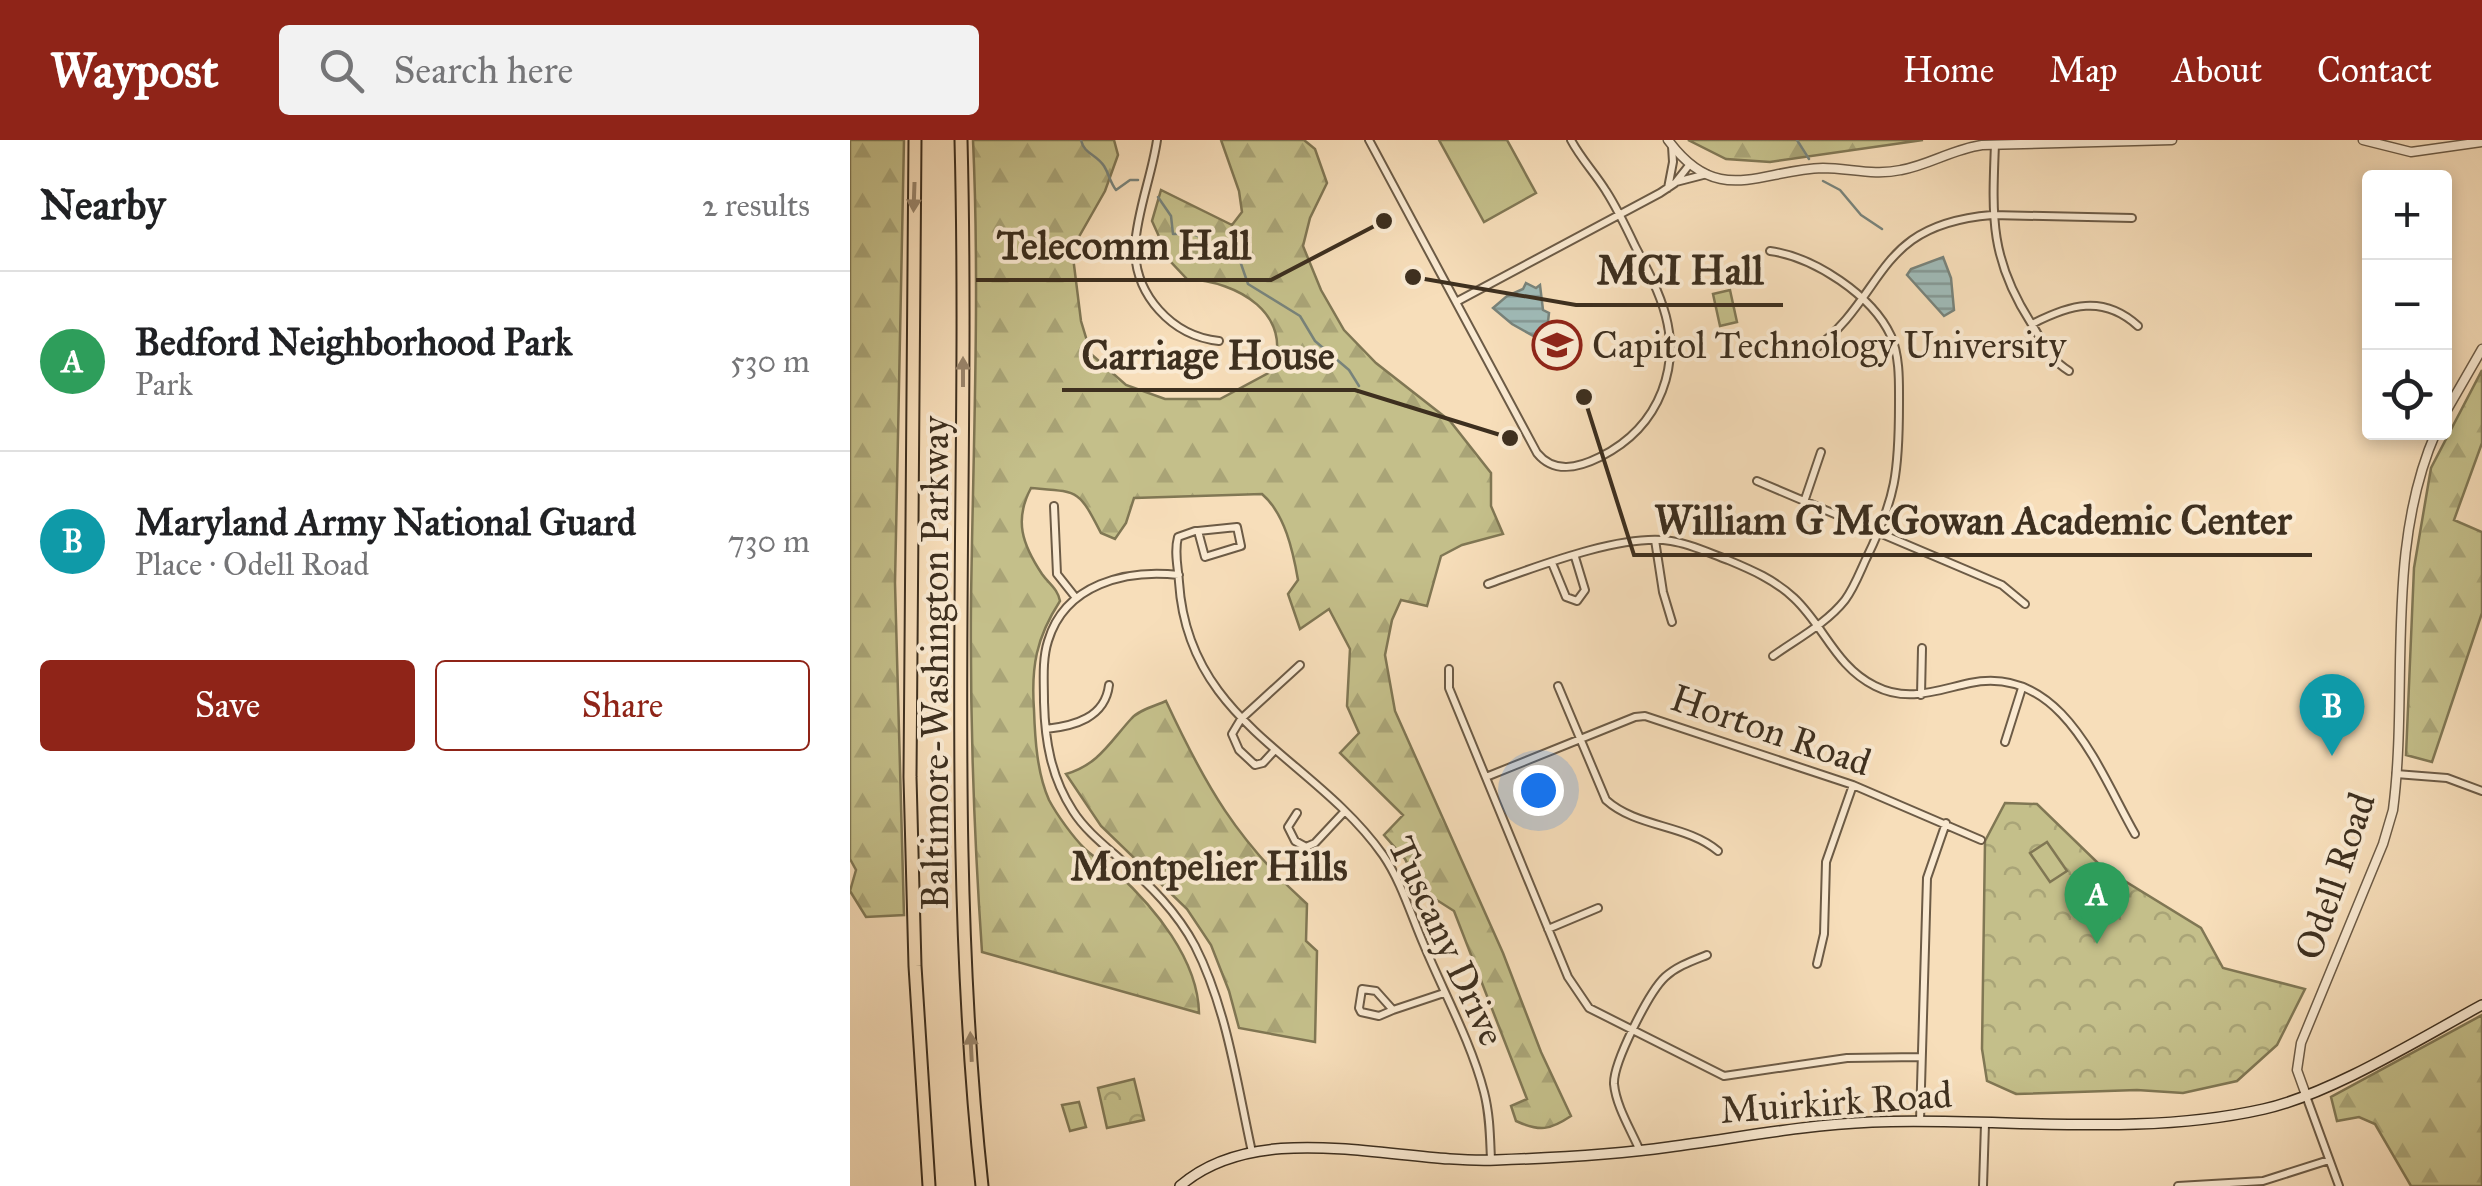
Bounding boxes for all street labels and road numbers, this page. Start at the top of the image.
street label: Baltimore-Washington Parkway [912,415,958,910]
street label: Horton Road [1665,674,1877,786]
street label: Odell Road [2285,786,2385,966]
street label: Tuscany Drive [1379,829,1515,1053]
street label: Muirkirk Road [1719,1071,1953,1133]

